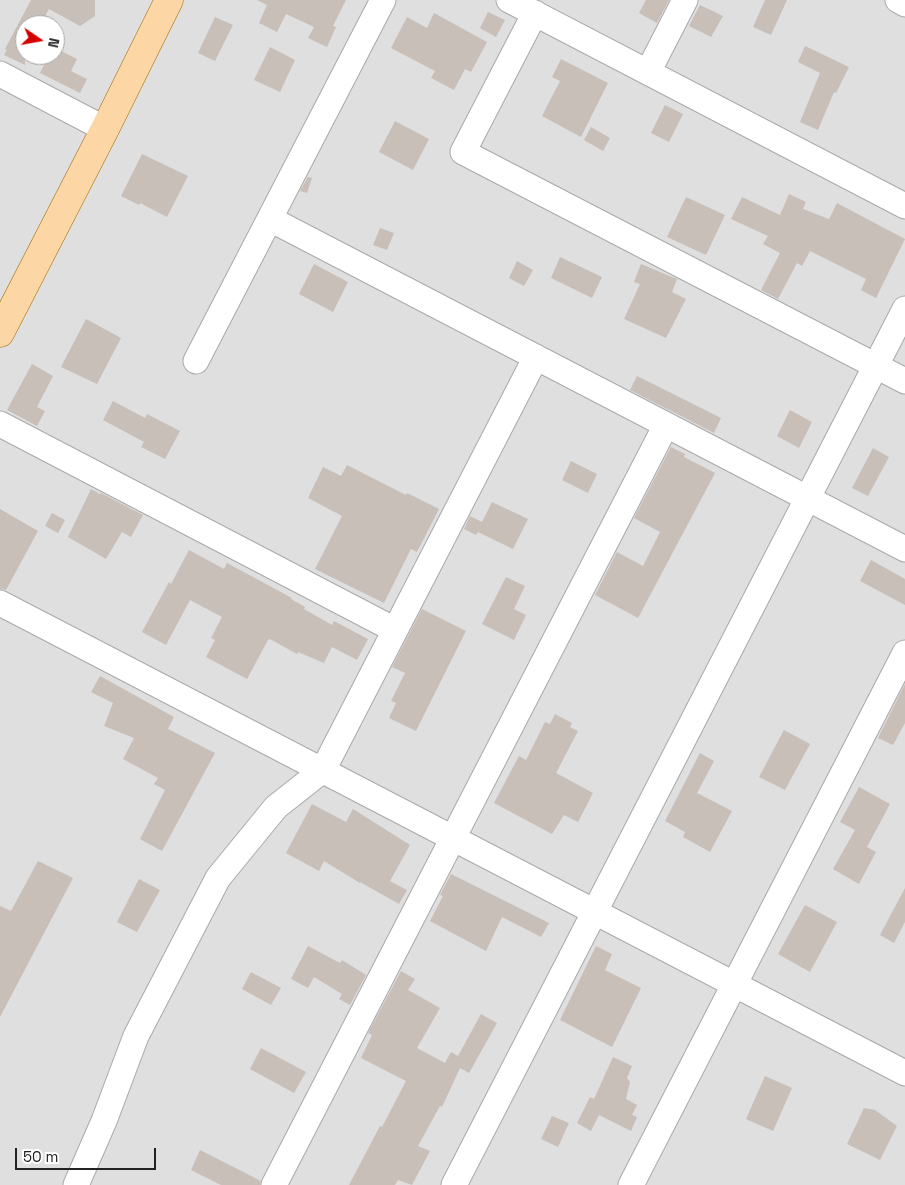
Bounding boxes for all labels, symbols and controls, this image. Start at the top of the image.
north arrow [15,15,65,65]
text: N [44,36,63,49]
scale bar [18,1138,159,1170]
text: 50 m [23,1147,58,1166]

